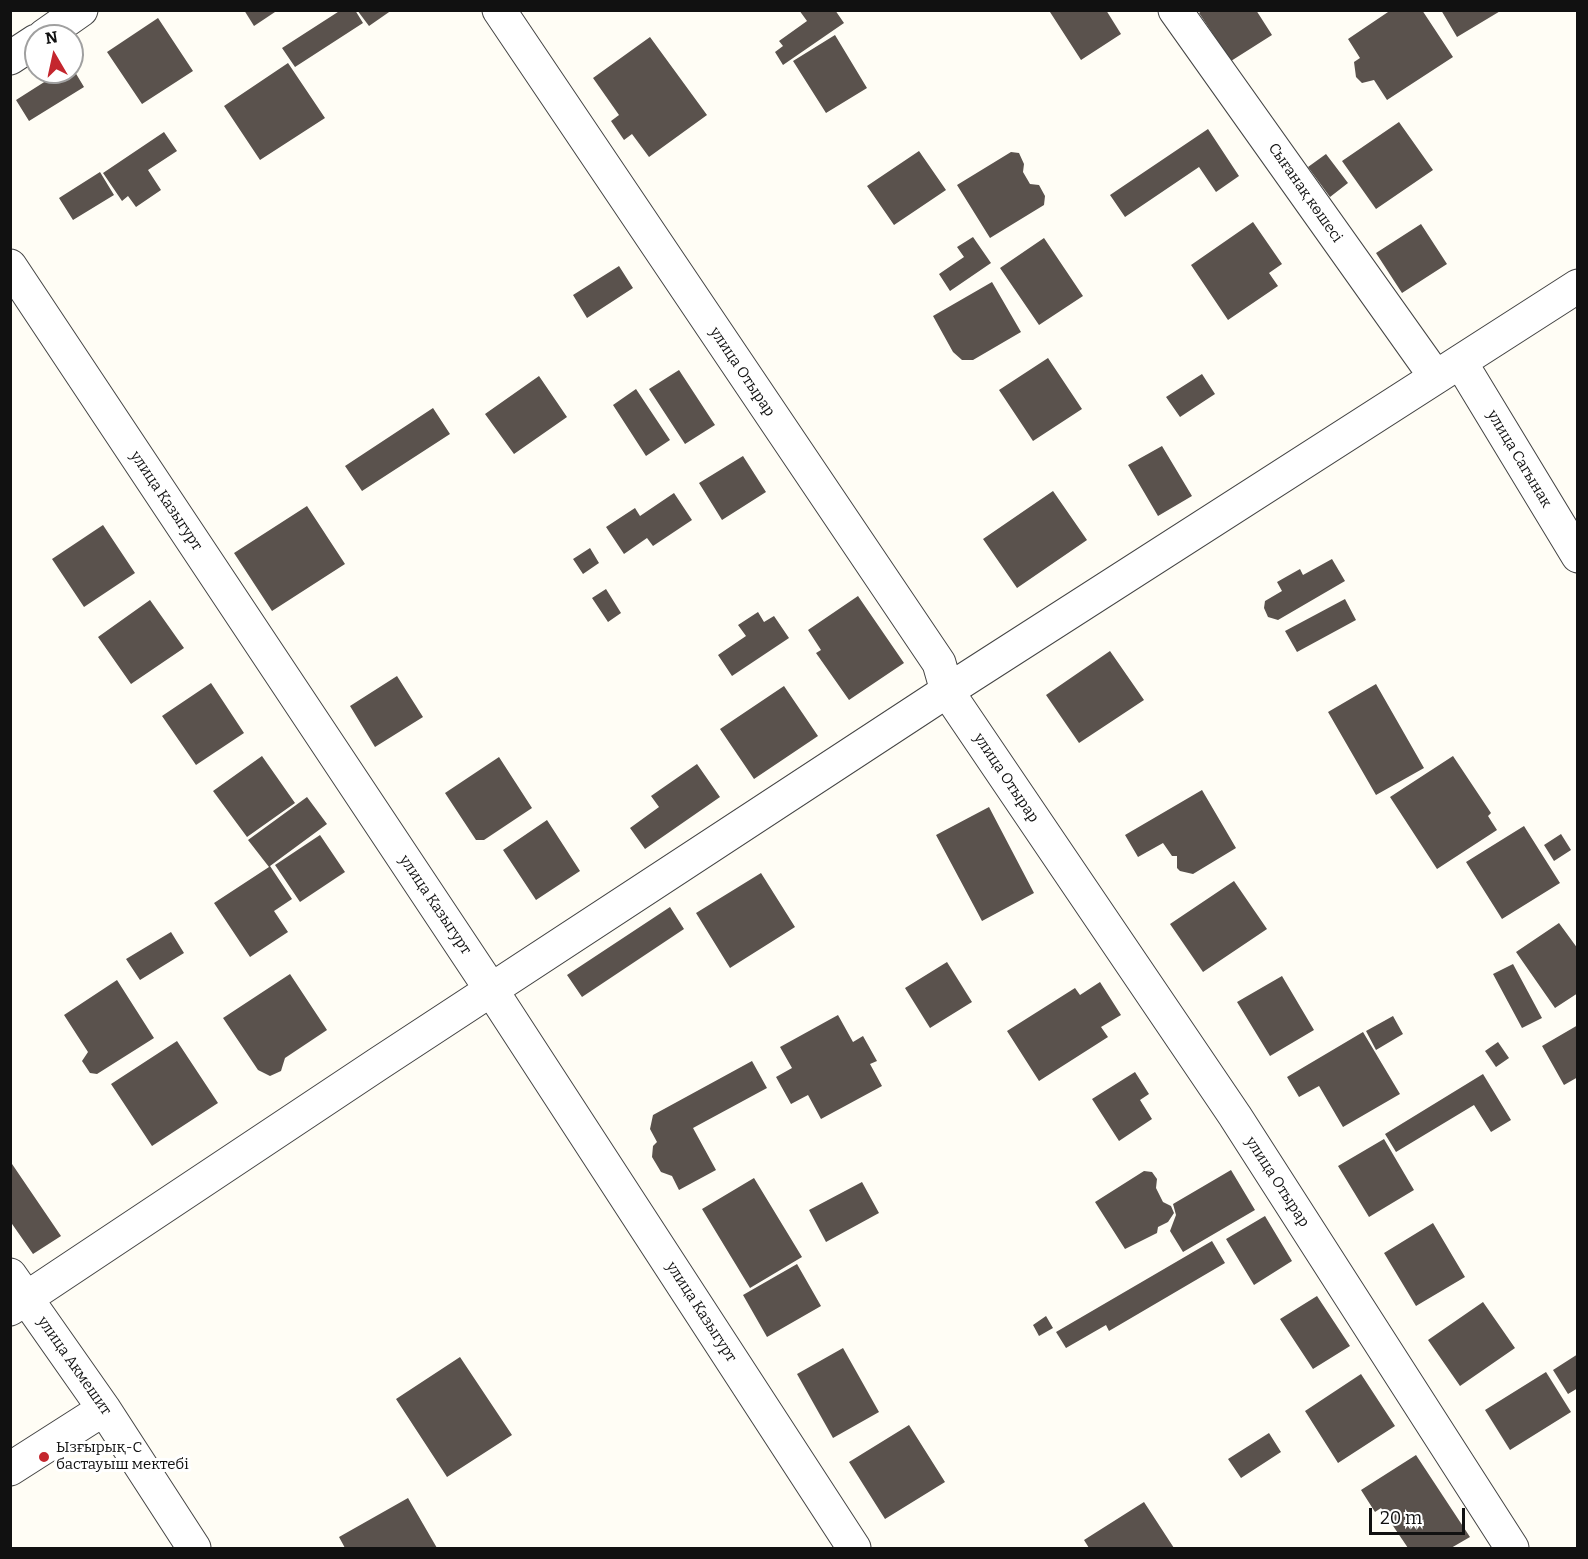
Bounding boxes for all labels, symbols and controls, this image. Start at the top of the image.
north arrow [24,24,84,84]
text: N [44,27,59,48]
street label: Сығанақ көшесі [1264,140,1346,246]
street label: улица Отырар [705,324,779,420]
street label: улица Сагынак [1483,407,1555,511]
street label: улица Казыгурт [126,448,206,554]
street label: улица Отырар [969,730,1043,826]
street label: улица Казыгурт [395,852,475,958]
street label: улица Отырар [1241,1134,1313,1230]
street label: улица Казыгурт [662,1258,740,1366]
street label: улица Акмешит [33,1313,115,1419]
place label: Ызғырық-С бастауыш мектебі [56,1439,189,1474]
marker: Ызғырық-С бастауыш мектебі [37,1450,51,1464]
scale bar [1372,1496,1468,1534]
text: 20 m [1380,1507,1422,1529]

